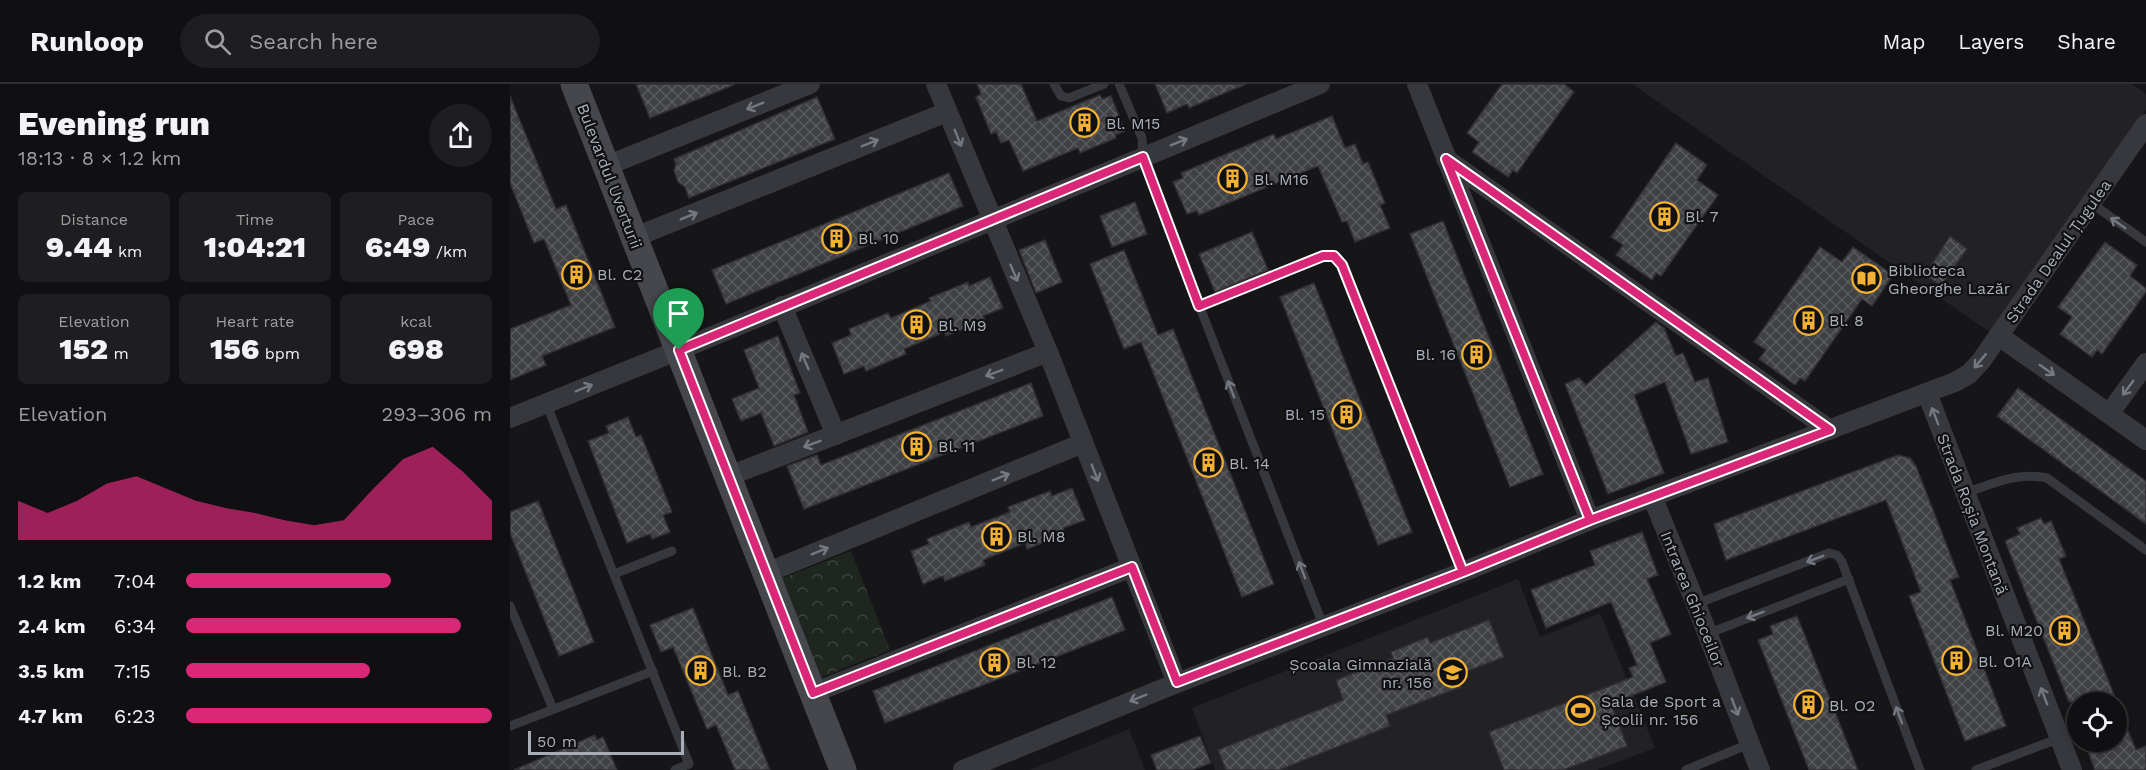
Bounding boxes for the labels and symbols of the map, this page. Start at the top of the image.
street label: Bulevardul Uverturii [573,101,646,251]
one-way arrow [747,101,765,112]
building icon: Bl. M15 [1069,107,1101,139]
place label: Bl. M15 [1106,114,1160,133]
one-way arrow [953,128,964,147]
one-way arrow [1169,136,1188,147]
one-way arrow [860,137,878,148]
building icon: Bl. M16 [1217,163,1249,195]
place label: Bl. M16 [1254,170,1309,189]
street label: Strada Dealul Țugulea [2002,176,2115,327]
building icon: Bl. 7 [1648,200,1680,232]
place label: Bl. 7 [1685,207,1718,226]
one-way arrow [679,210,698,221]
one-way arrow [2111,217,2127,229]
building icon: Bl. 10 [821,222,853,254]
place label: Bl. 10 [858,229,899,248]
building icon: Bl. C2 [560,258,592,290]
place label: Biblioteca Gheorghe Lazăr [1888,261,2011,298]
one-way arrow [1009,263,1020,281]
library icon: Biblioteca Gheorghe Lazăr [1851,263,1883,295]
place label: Bl. C2 [597,265,642,284]
pin [653,288,704,350]
building icon: Bl. 8 [1792,304,1824,336]
building icon: Bl. M9 [901,309,933,341]
place label: Bl. 8 [1829,311,1864,330]
place label: Bl. M9 [938,316,987,335]
building icon: Bl. 16 [1461,338,1493,370]
place label: Bl. 16 [1415,345,1456,364]
one-way arrow [799,353,810,371]
one-way arrow [1973,353,1987,368]
one-way arrow [2039,364,2055,376]
one-way arrow [985,369,1003,380]
one-way arrow [1225,380,1236,398]
one-way arrow [2122,380,2134,396]
one-way arrow [574,382,593,393]
building icon: Bl. 15 [1330,398,1362,430]
place label: Bl. 15 [1285,405,1325,424]
one-way arrow [1929,407,1940,426]
building icon: Bl. 11 [901,430,933,462]
street label: Strada Roșia Montană [1933,431,2012,597]
place label: Bl. 11 [938,437,975,456]
one-way arrow [803,439,822,450]
building icon: Bl. 14 [1192,447,1224,479]
place label: Bl. 14 [1229,454,1270,473]
one-way arrow [1090,463,1101,482]
one-way arrow [991,471,1010,482]
building icon: Bl. M8 [980,520,1012,552]
place label: Bl. M8 [1017,527,1066,546]
street label: Intrarea Ghioceilor [1657,528,1729,670]
one-way arrow [811,545,829,556]
one-way arrow [1806,554,1825,565]
one-way arrow [1295,562,1306,580]
one-way arrow [1746,611,1765,622]
building icon: Bl. M20 [2048,614,2080,646]
place label: Bl. M20 [1985,621,2043,640]
building icon: Bl. O1A [1941,645,1973,677]
building icon: Bl. 12 [979,646,1011,678]
place label: Bl. O1A [1978,652,2032,671]
place label: Bl. 12 [1016,653,1056,672]
building icon: Bl. B2 [685,655,717,687]
place label: Școala Gimnazială nr. 156 [1289,655,1432,692]
school or university icon: Școala Gimnazială nr. 156 [1437,657,1469,689]
place label: Bl. B2 [722,662,767,681]
one-way arrow [2038,687,2049,706]
building icon: Bl. O2 [1792,689,1824,721]
place label: Sala de Sport a Școlii nr. 156 [1601,692,1721,729]
one-way arrow [1129,693,1148,704]
sports icon: Sala de Sport a Școlii nr. 156 [1564,694,1596,726]
place label: Bl. O2 [1829,696,1875,715]
one-way arrow [1731,697,1742,716]
one-way arrow [1893,706,1904,725]
scale bar [528,728,684,756]

